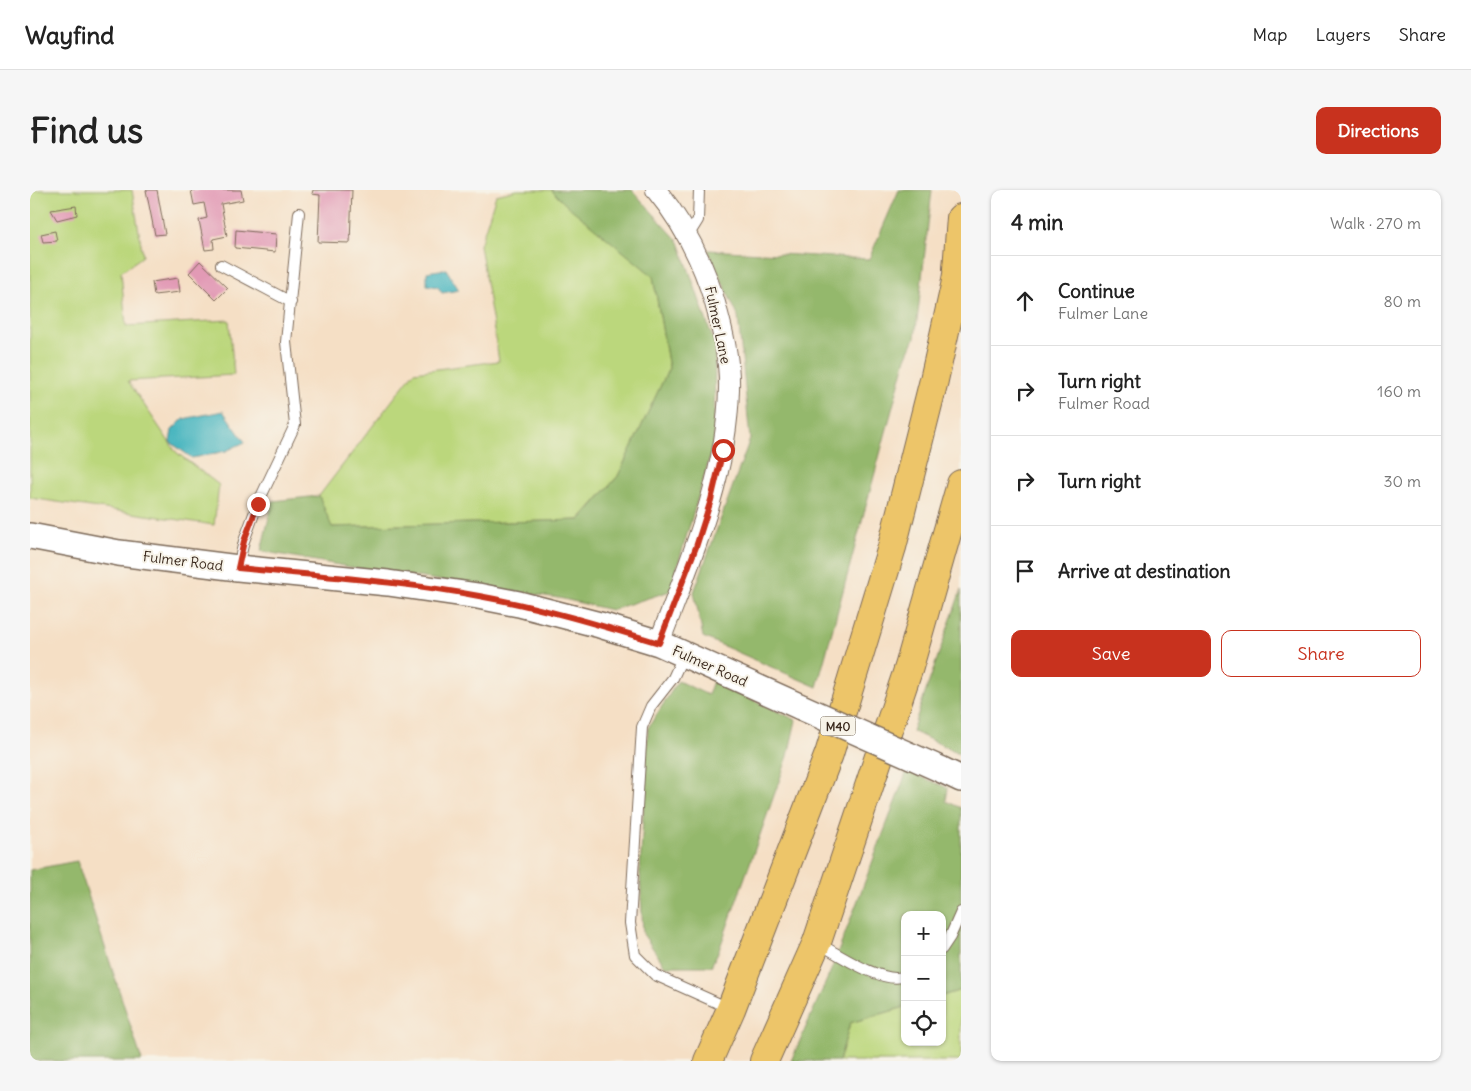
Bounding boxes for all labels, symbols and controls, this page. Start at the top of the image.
text: Wayfind [25,20,114,50]
text: Map [1252,23,1287,46]
text: Layers [1315,23,1371,46]
text: Share [1399,23,1446,46]
button: Directions [1316,107,1441,154]
text: Find us [30,108,143,152]
text: 4 min [1011,209,1063,236]
text: Walk · 270 m [1330,213,1421,233]
text: Continue [1058,279,1135,303]
street label: Fulmer Lane [701,285,735,365]
icon: ahead [1011,287,1039,315]
text: 80 m [1383,291,1421,311]
text: Fulmer Lane [1058,303,1148,323]
text: Turn right [1058,369,1141,393]
icon: right [1011,377,1039,405]
text: 160 m [1377,381,1421,401]
text: Fulmer Road [1058,393,1150,413]
route start [712,439,735,462]
icon: right [1011,467,1039,495]
text: Turn right [1058,469,1141,493]
text: 30 m [1384,471,1421,491]
route end [247,493,270,516]
street label: Fulmer Road [142,547,224,575]
icon: arrive [1011,557,1039,585]
text: Arrive at destination [1058,559,1231,583]
button: Save [1011,630,1211,677]
button: Share [1221,630,1421,677]
street label: Fulmer Road [670,641,750,691]
road number: M40 [820,716,856,736]
map controls [901,911,946,1046]
button: + [901,911,946,956]
button: − [901,956,946,1001]
button: locate [901,1001,946,1046]

